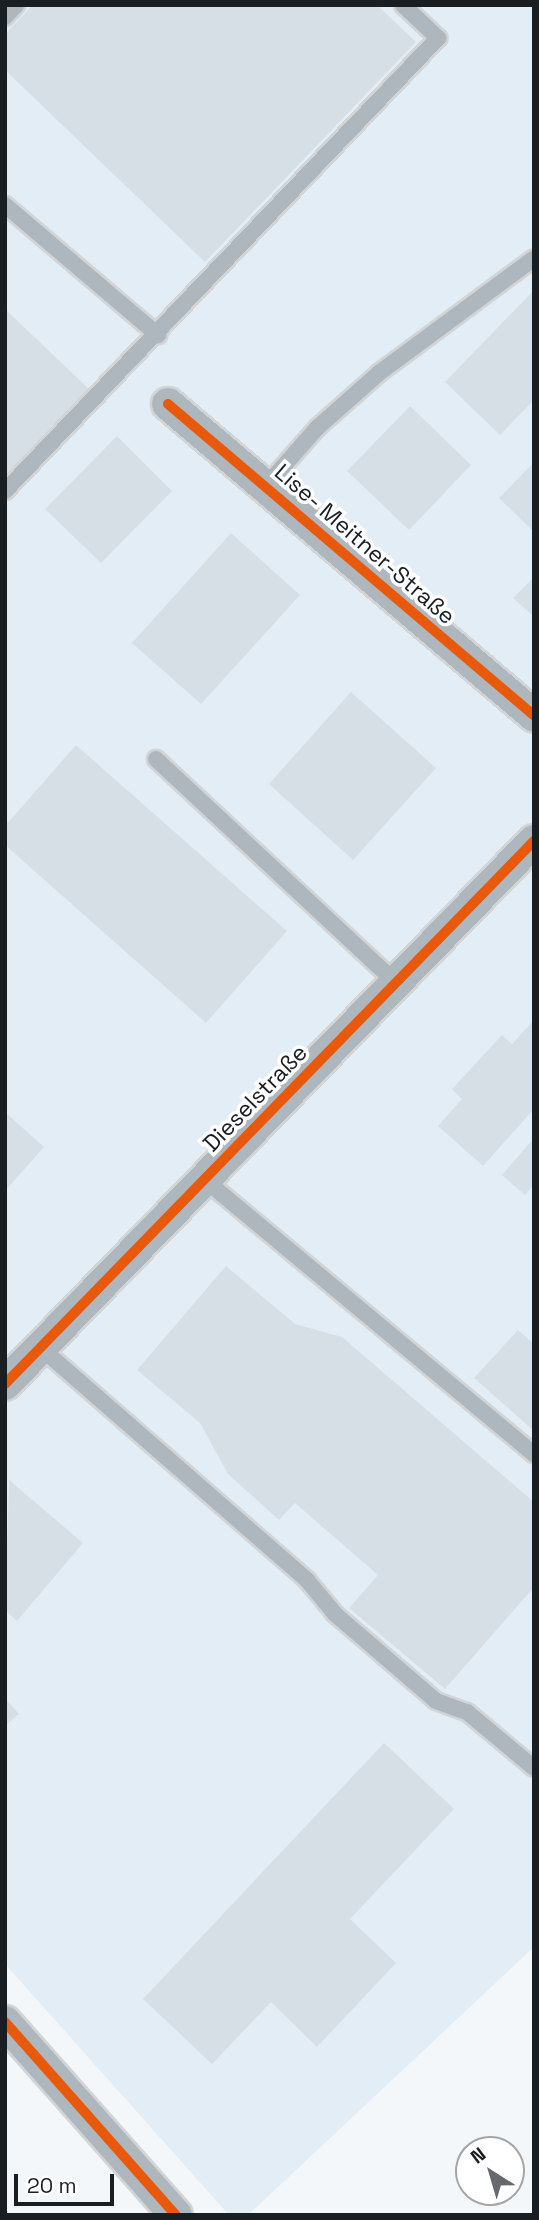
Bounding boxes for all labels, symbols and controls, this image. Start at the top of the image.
street label: Lise- Meitner-Straße [269,458,461,630]
street label: Dieselstraße [197,1039,313,1157]
north arrow [455,2136,525,2206]
text: N [466,2142,491,2169]
scale bar [18,2160,117,2204]
text: 20 m [27,2172,77,2199]

